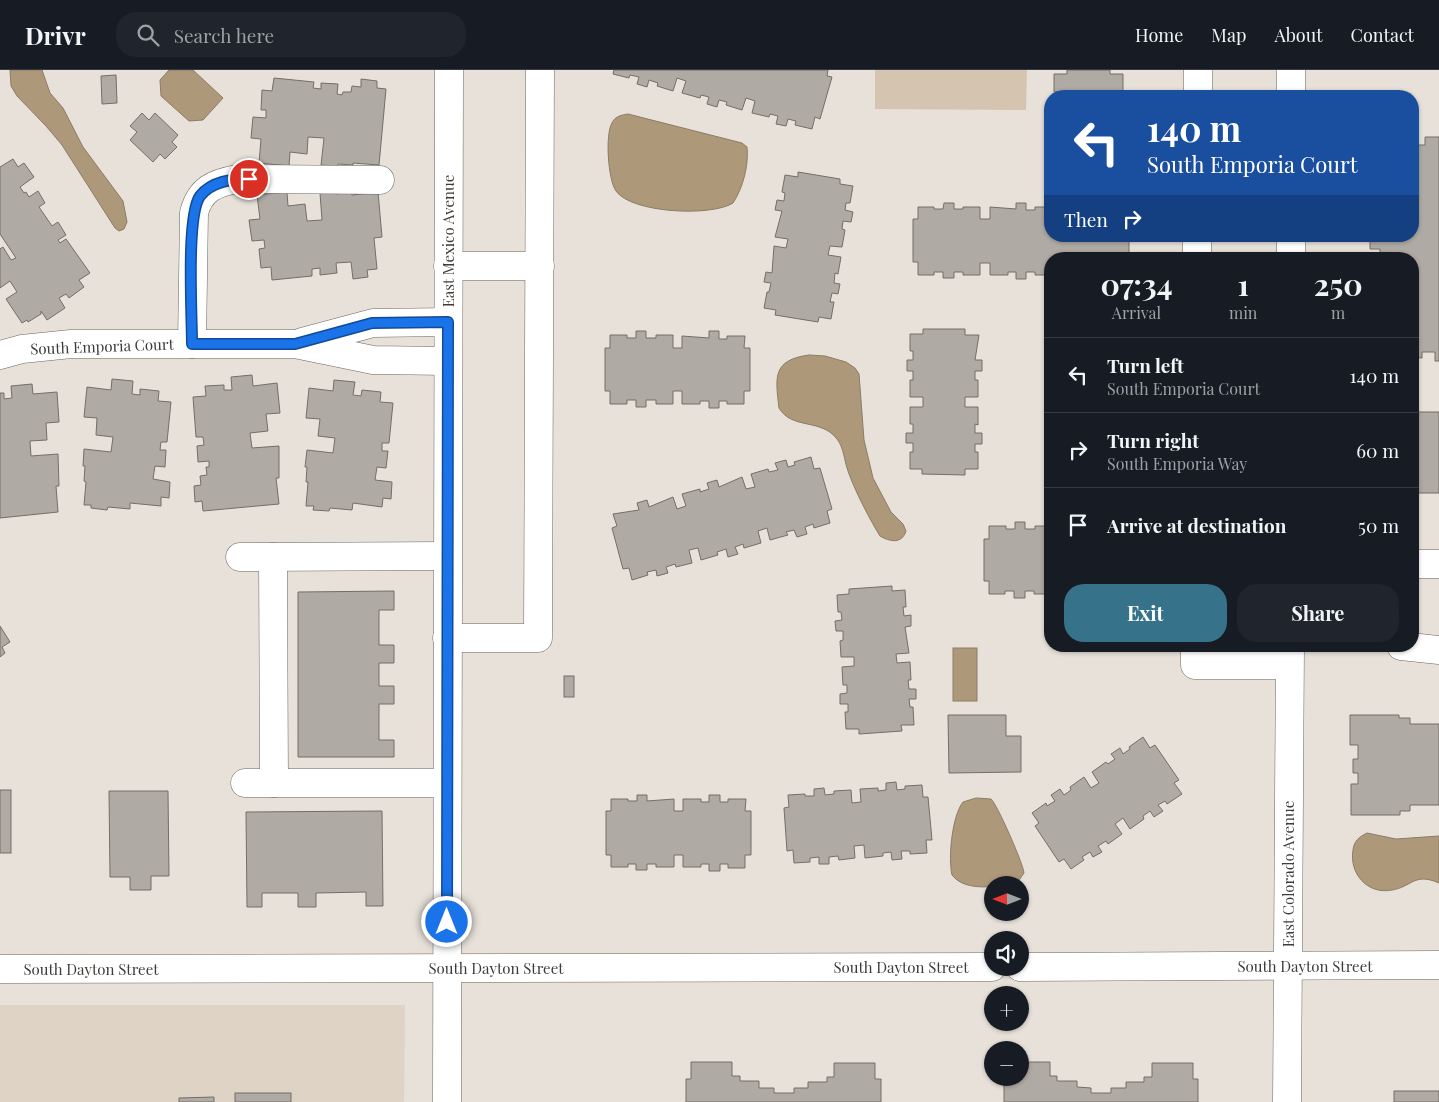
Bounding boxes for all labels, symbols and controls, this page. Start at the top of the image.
search box [116,12,466,57]
text: Drivr [25,19,86,51]
icon: search [134,21,162,49]
text: Search here [174,22,274,48]
text: Home [1135,23,1183,47]
text: Map [1211,23,1246,47]
text: About [1274,23,1323,47]
text: Contact [1351,23,1414,47]
text: 140 m [1147,104,1241,151]
icon: left [1064,110,1129,175]
text: South Emporia Court [1147,149,1358,179]
pin [228,158,270,200]
icon: arrive [235,165,263,193]
street label: East Mexico Avenue [438,175,458,307]
icon: right [1118,205,1146,233]
text: Then [1064,206,1108,232]
text: 07:34 [1100,264,1173,304]
text: 1 [1237,264,1249,304]
text: 250 [1314,264,1363,304]
text: Arrival [1112,302,1161,323]
text: min [1229,302,1257,323]
text: m [1331,302,1345,323]
street label: South Emporia Court [30,333,175,359]
text: Turn left [1107,352,1184,378]
icon: left [1064,361,1092,389]
text: 140 m [1350,362,1399,388]
text: South Emporia Court [1107,378,1260,399]
text: Turn right [1107,427,1199,453]
icon: right [1064,436,1092,464]
text: 60 m [1356,437,1399,463]
text: South Emporia Way [1107,453,1247,474]
icon: arrive [1064,511,1092,539]
text: Arrive at destination [1107,512,1287,538]
text: 50 m [1358,512,1399,538]
button: Exit [1064,584,1227,642]
button: Share [1237,584,1399,642]
street label: East Colorado Avenue [1278,801,1298,947]
north arrow [984,876,1029,921]
map controls [984,876,1029,1086]
position arrow [420,895,472,947]
button: sound [984,931,1029,976]
street label: South Dayton Street [1237,956,1373,976]
street label: South Dayton Street [833,957,969,977]
street label: South Dayton Street [428,958,564,978]
street label: South Dayton Street [23,959,159,979]
button: + [984,986,1029,1031]
button: − [984,1041,1029,1086]

